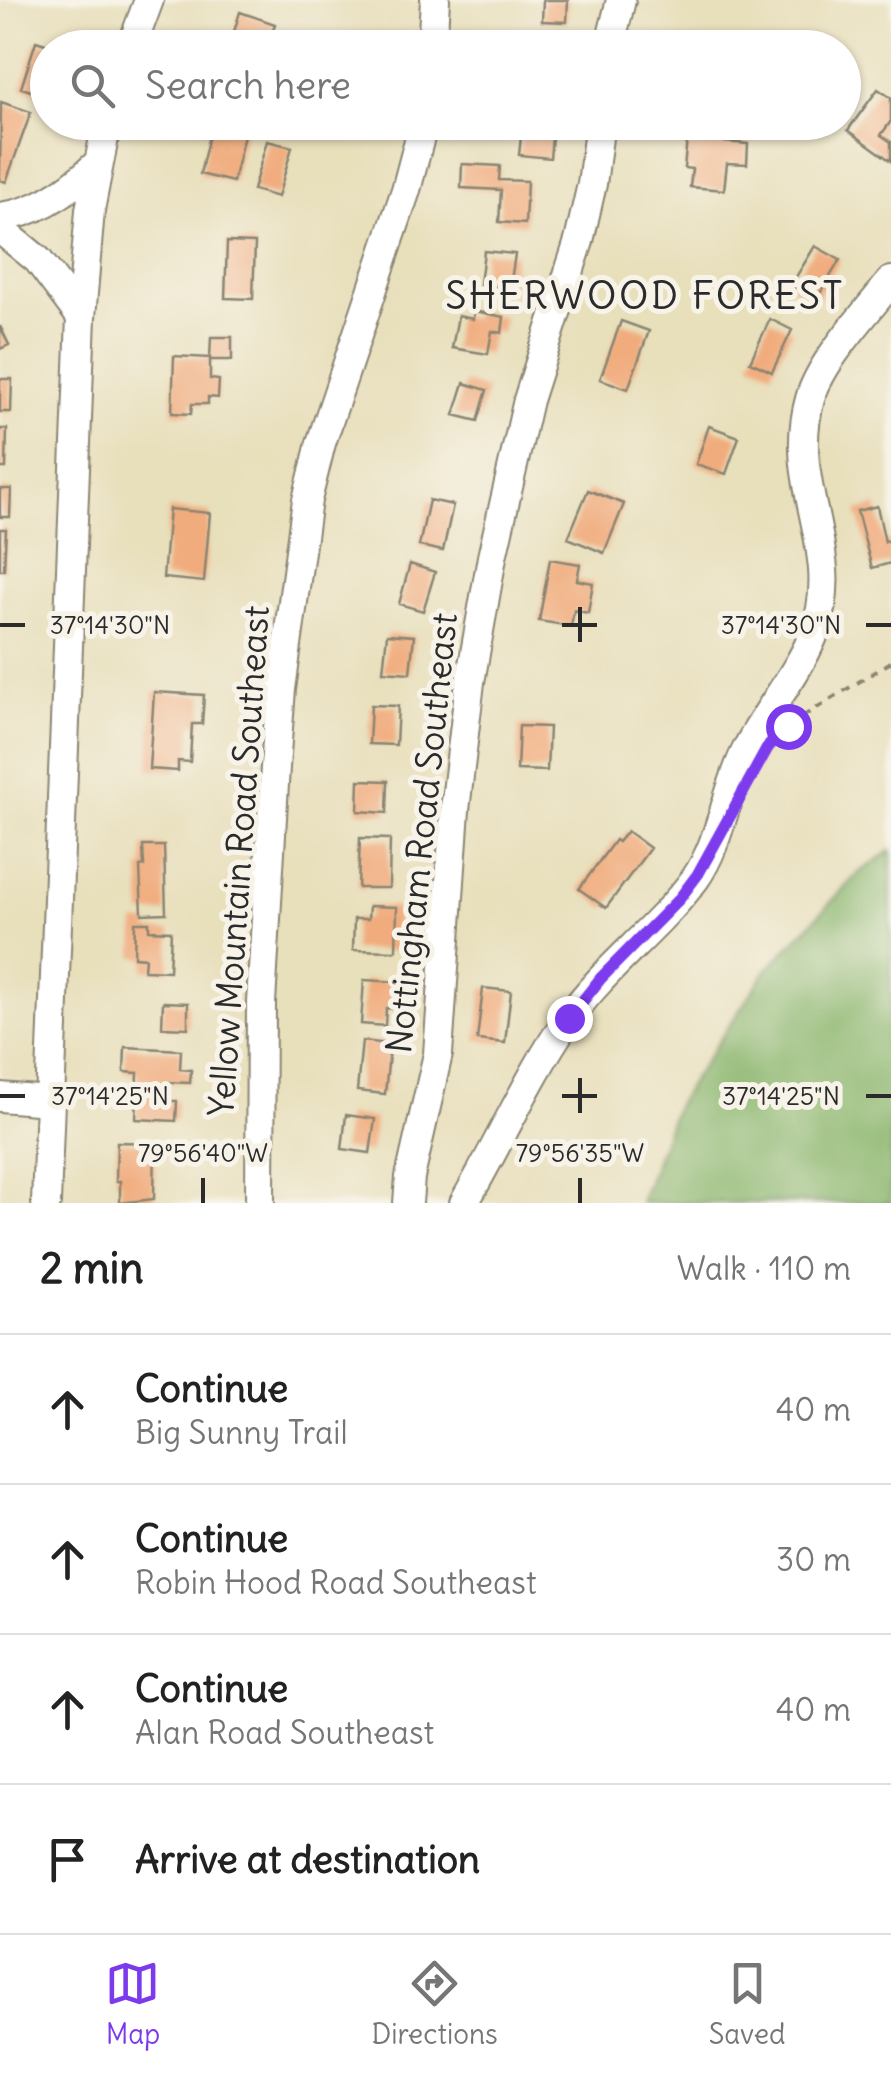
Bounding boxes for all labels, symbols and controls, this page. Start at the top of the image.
search box [30,30,861,140]
icon: search [65,58,120,113]
text: Search here [145,62,351,109]
district label: SHERWOOD FOREST [445,272,845,319]
street label: Yellow Mountain Road Southeast [198,604,278,1118]
text: 37°14'30"N [50,609,170,641]
text: 37°14'30"N [721,609,841,641]
street label: Nottingham Road Southeast [376,610,466,1055]
route start [766,704,812,750]
route end [547,996,593,1042]
text: 37°14'25"N [51,1080,169,1112]
text: 37°14'25"N [722,1080,840,1112]
text: 79°56'40"W [138,1137,268,1169]
text: 79°56'35"W [516,1137,644,1169]
text: 2 min [40,1242,144,1294]
text: Walk · 110 m [677,1248,851,1289]
text: Continue [135,1365,288,1412]
icon: ahead [40,1382,95,1437]
text: 40 m [776,1389,851,1430]
text: Big Sunny Trail [135,1412,348,1453]
text: Continue [135,1515,288,1562]
icon: ahead [40,1532,95,1587]
text: 30 m [776,1539,851,1580]
text: Robin Hood Road Southeast [135,1562,537,1603]
text: Continue [135,1665,288,1712]
icon: ahead [40,1682,95,1737]
text: 40 m [776,1689,851,1730]
text: Alan Road Southeast [135,1712,434,1753]
icon: arrive [40,1832,95,1887]
text: Arrive at destination [135,1836,480,1883]
tab: Map [105,1956,160,2052]
tab: Directions [371,1956,498,2052]
tab: Saved [709,1956,786,2052]

